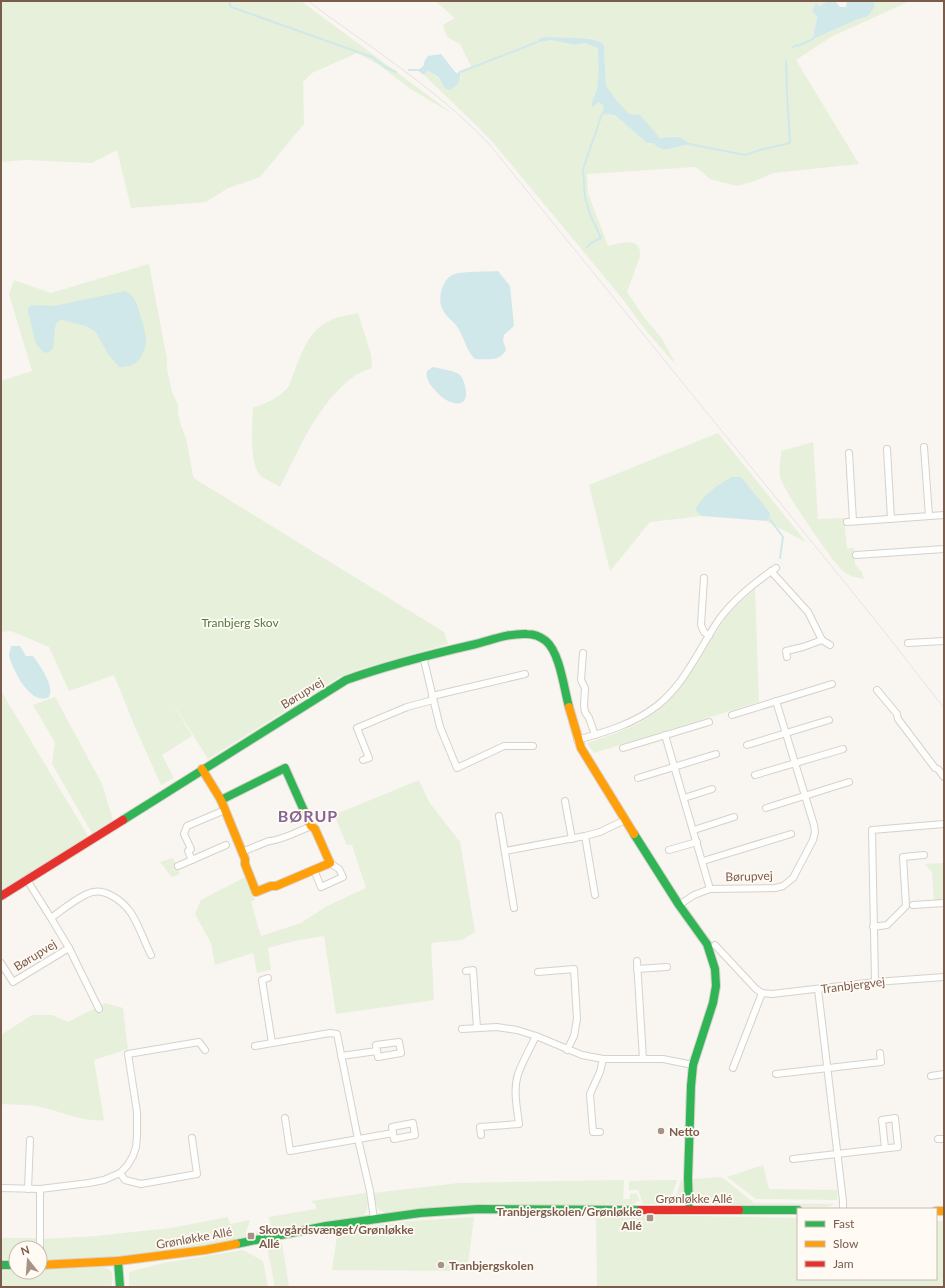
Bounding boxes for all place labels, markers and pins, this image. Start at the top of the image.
place label: Netto [669,1124,700,1139]
marker: Netto [656,1126,666,1136]
place label: Tranbjergskolen/Grønløkke Allé [497,1204,643,1233]
marker: Tranbjergskolen/Grønløkke Allé [645,1213,655,1223]
place label: Skovgårdsvænget/Grønløkke Allé [258,1222,414,1251]
marker: Skovgårdsvænget/Grønløkke Allé [246,1231,256,1241]
place label: Tranbjergskolen [449,1258,534,1273]
marker: Tranbjergskolen [436,1260,446,1270]

